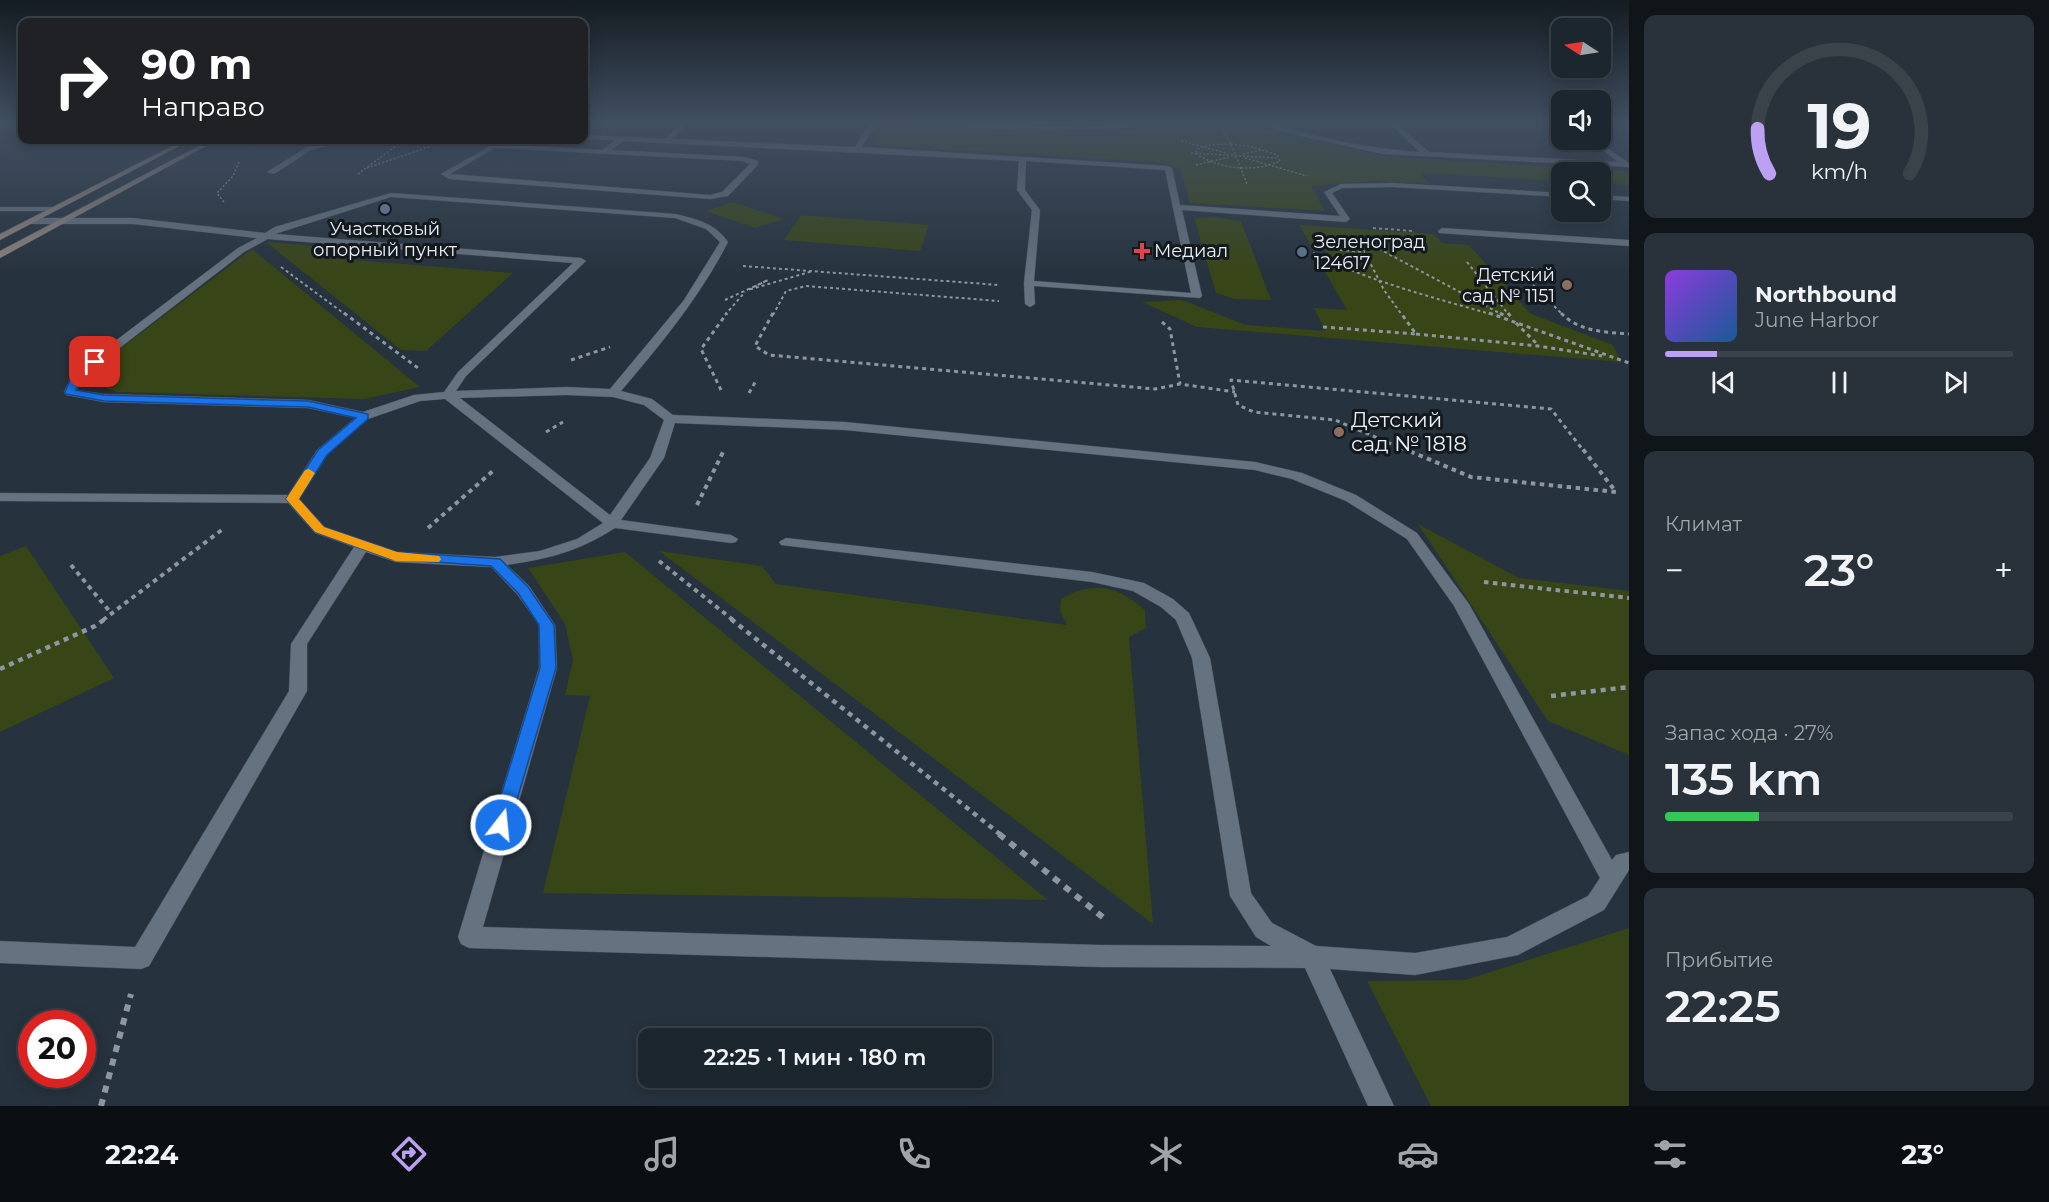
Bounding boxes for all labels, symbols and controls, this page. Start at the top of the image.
north arrow [1551,18,1611,78]
map controls [1551,18,1611,222]
text: 90 m [141,38,252,90]
icon: right [42,42,120,120]
text: 19 [1807,88,1871,164]
text: Направо [141,90,265,123]
button: sound [1551,90,1611,150]
text: km/h [1810,158,1868,184]
button: search [1551,162,1611,222]
marker: Участковый опорный пункт [378,202,392,216]
place label: Участковый опорный пункт [313,218,457,261]
place label: Зеленоград 124617 [1314,231,1426,274]
place label: Медиал [1154,240,1228,262]
marker: Медиал [1135,244,1149,258]
marker: Зеленоград 124617 [1295,245,1309,259]
place label: Детский сад № 1151 [1462,264,1555,307]
marker: Детский сад № 1151 [1560,278,1574,292]
text: Northbound [1755,281,1897,308]
text: June Harbor [1755,308,1879,332]
pin [69,336,120,387]
icon: arrive [78,345,111,378]
icon: previous [1707,366,1740,399]
icon: pause [1823,366,1856,399]
icon: next [1939,366,1972,399]
place label: Детский сад № 1818 [1351,407,1467,456]
marker: Детский сад № 1818 [1332,425,1346,439]
text: Климат [1665,512,1742,536]
text: 23° [1804,542,1874,597]
text: − [1665,550,1684,590]
text: + [1994,550,2013,590]
text: Запас хода · 27% [1665,721,1833,745]
text: 135 km [1665,751,1822,806]
position arrow [469,793,533,857]
text: Прибытие [1665,948,1773,972]
text: 22:25 [1665,978,1781,1033]
speed limit sign: 20 [18,1010,96,1088]
text: 22:25 · 1 мин · 180 m [704,1044,926,1071]
icon: directions [388,1133,430,1175]
icon: music [641,1133,683,1175]
icon: phone [893,1133,935,1175]
icon: climate [1145,1133,1187,1175]
icon: car [1397,1133,1439,1175]
icon: filters [1649,1133,1691,1175]
text: 22:24 [105,1138,178,1171]
text: 23° [1901,1138,1944,1171]

